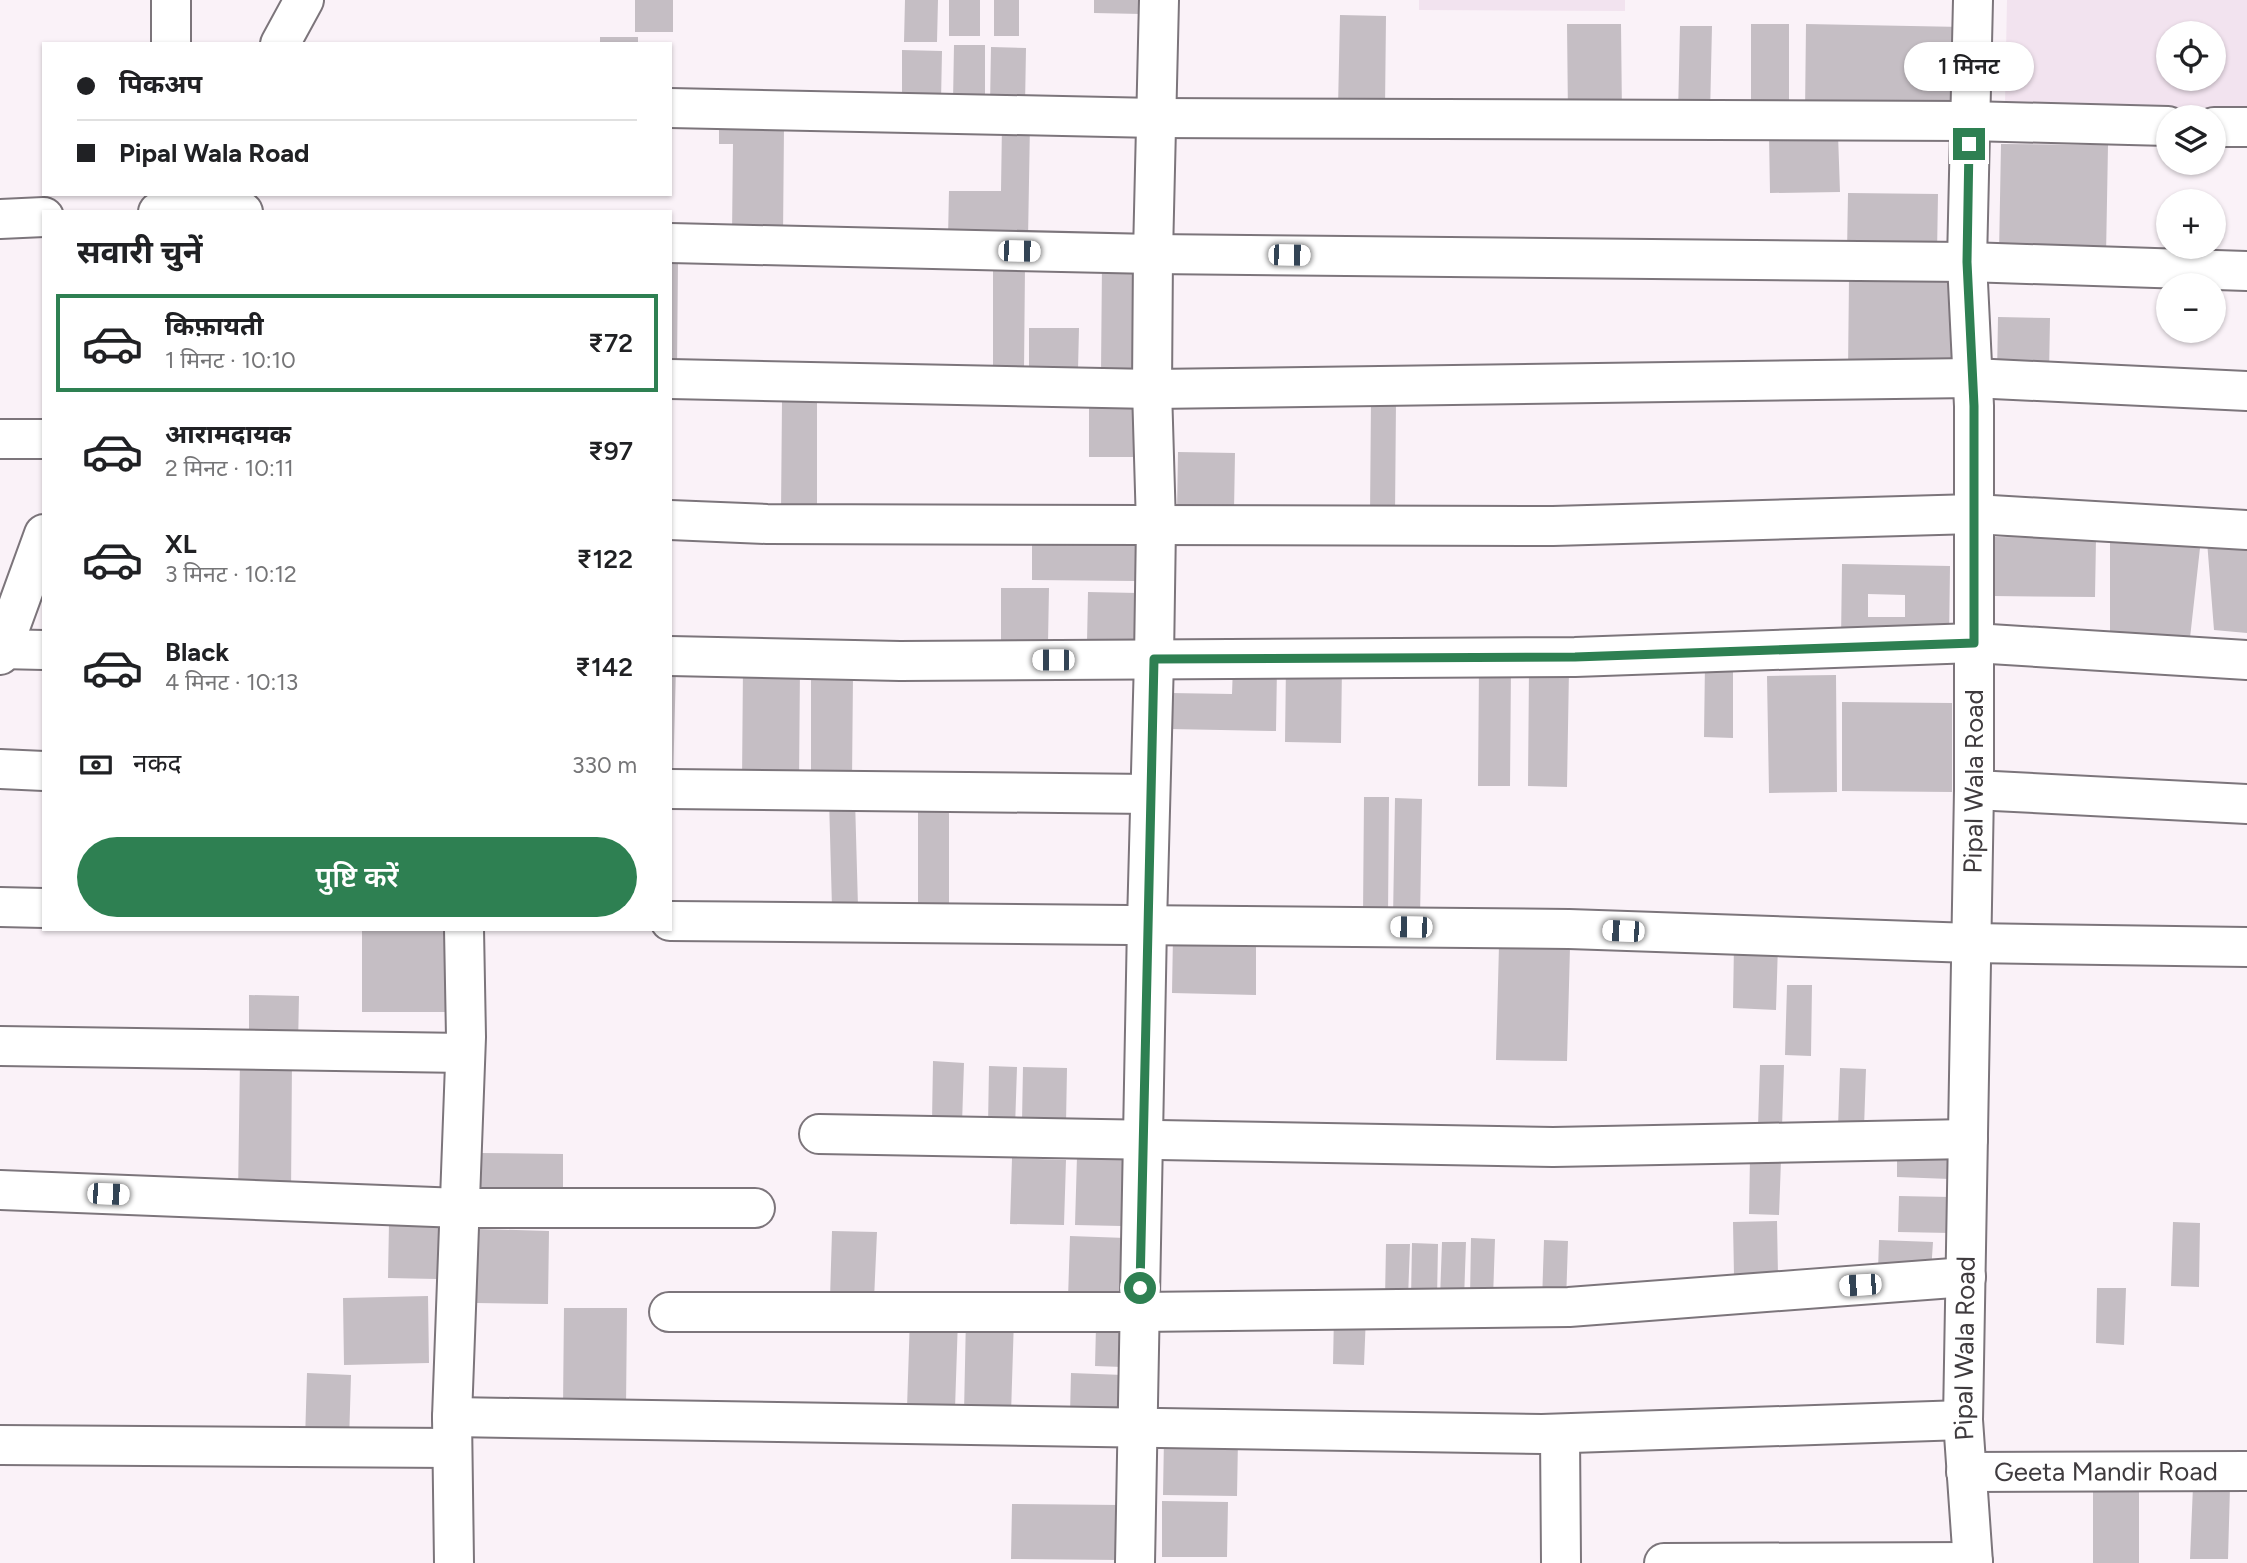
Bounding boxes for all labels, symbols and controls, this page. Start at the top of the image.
map controls [2156,21,2226,343]
button: locate [2156,21,2226,91]
callout: 1 मिनट [1904,43,2034,92]
text: 1 मिनट [1938,52,2000,80]
text: पिकअप [119,68,202,100]
button: layers [2156,105,2226,175]
route end [1953,128,1985,160]
text: Pipal Wala Road [119,137,310,169]
button: + [2156,189,2226,259]
text: सवारी चुनें [77,233,202,271]
car [998,240,1041,262]
car [1268,244,1311,266]
button: − [2156,273,2226,343]
text: किफ़ायती [165,310,264,342]
icon: car [81,312,144,375]
text: ₹72 [588,327,633,359]
text: 1 मिनट · 10:10 [165,346,296,374]
text: आरामदायक [165,418,291,450]
icon: car [81,420,144,483]
text: ₹97 [588,435,633,467]
text: 2 मिनट · 10:11 [165,454,294,482]
icon: car [81,528,144,591]
text: XL [165,528,197,560]
text: ₹122 [577,543,633,575]
text: 3 मिनट · 10:12 [165,560,297,588]
icon: car [81,636,144,699]
text: Black [165,636,229,668]
car [1033,650,1075,671]
text: ₹142 [575,651,633,683]
text: 4 मिनट · 10:13 [165,668,298,696]
street label: Pipal Wala Road [1957,689,1990,874]
icon: cash [77,746,115,784]
text: नकद [133,747,181,779]
text: 330 m [572,751,637,779]
button: पुष्टि करें [77,837,637,917]
car [1390,916,1433,938]
car [1602,920,1645,942]
car [87,1183,130,1205]
street label: Pipal Wala Road [1947,1256,1982,1442]
route start [1124,1272,1156,1304]
car [1839,1273,1882,1297]
street label: Geeta Mandir Road [1994,1455,2218,1488]

